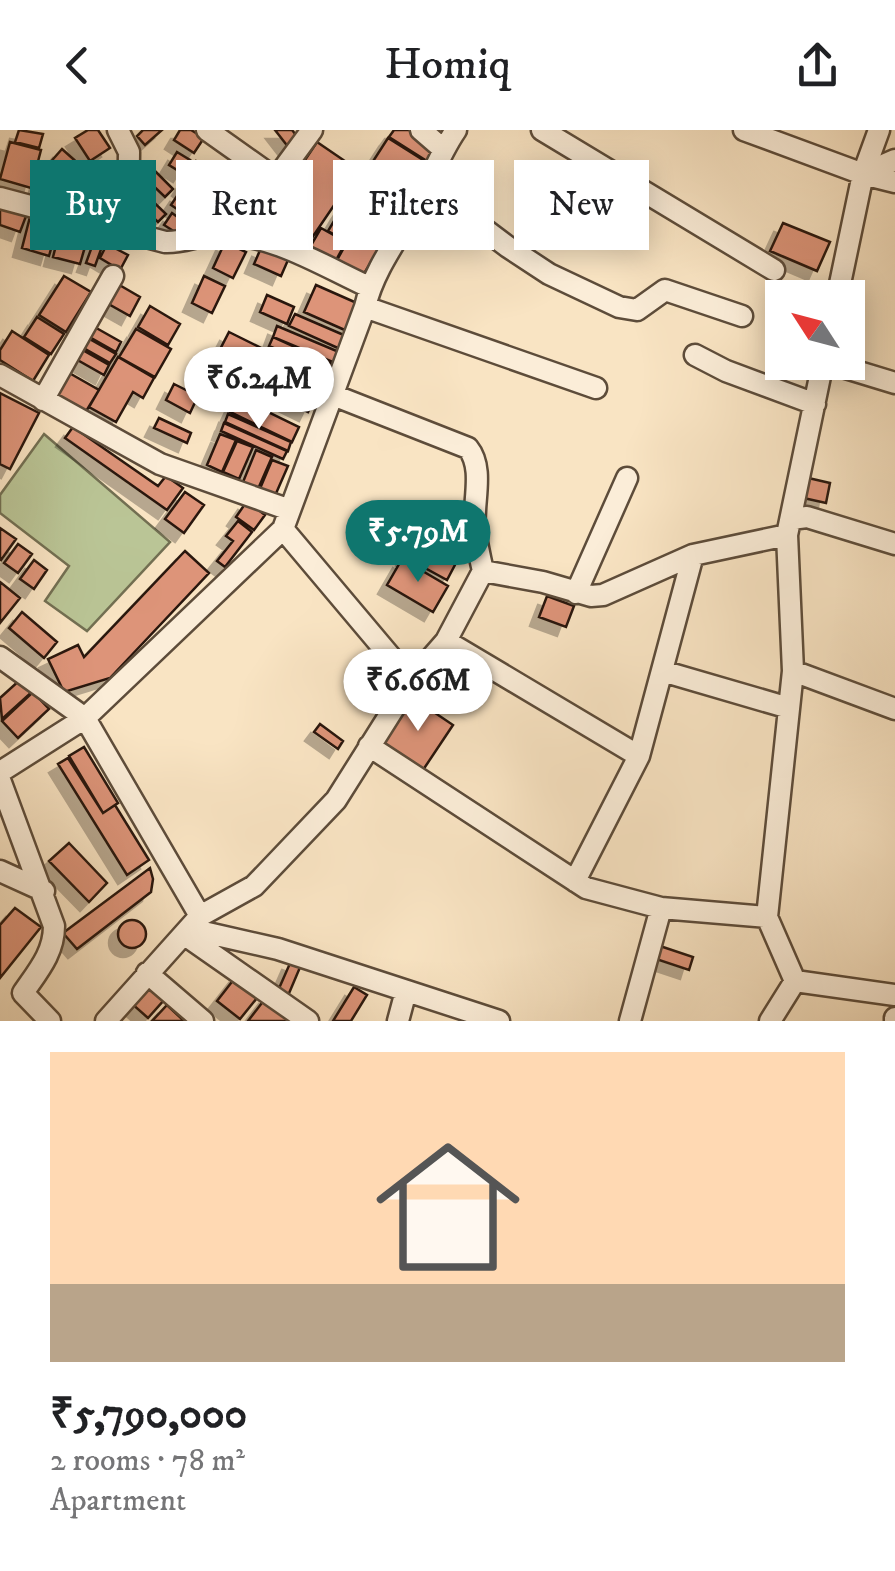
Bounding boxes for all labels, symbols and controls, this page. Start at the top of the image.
text: Homiq [384,37,511,93]
icon: back [50,38,105,93]
icon: share [790,38,845,93]
chip: Buy [30,160,156,250]
chip: Rent [176,160,313,250]
chip: Filters [333,160,494,250]
chip: New [514,160,649,250]
north arrow [765,280,865,380]
map controls [765,280,865,380]
pin: ₹6.24M [178,347,340,432]
text: ₹6.24M [206,359,312,399]
pin: ₹5.79M [337,500,499,585]
text: ₹5.79M [368,512,469,552]
pin: ₹6.66M [337,649,499,734]
text: ₹6.66M [365,661,471,701]
icon: home [358,1117,538,1297]
text: ₹5,790,000 [50,1389,247,1441]
text: 2 rooms · 78 m² [50,1441,245,1481]
text: Apartment [50,1481,186,1521]

